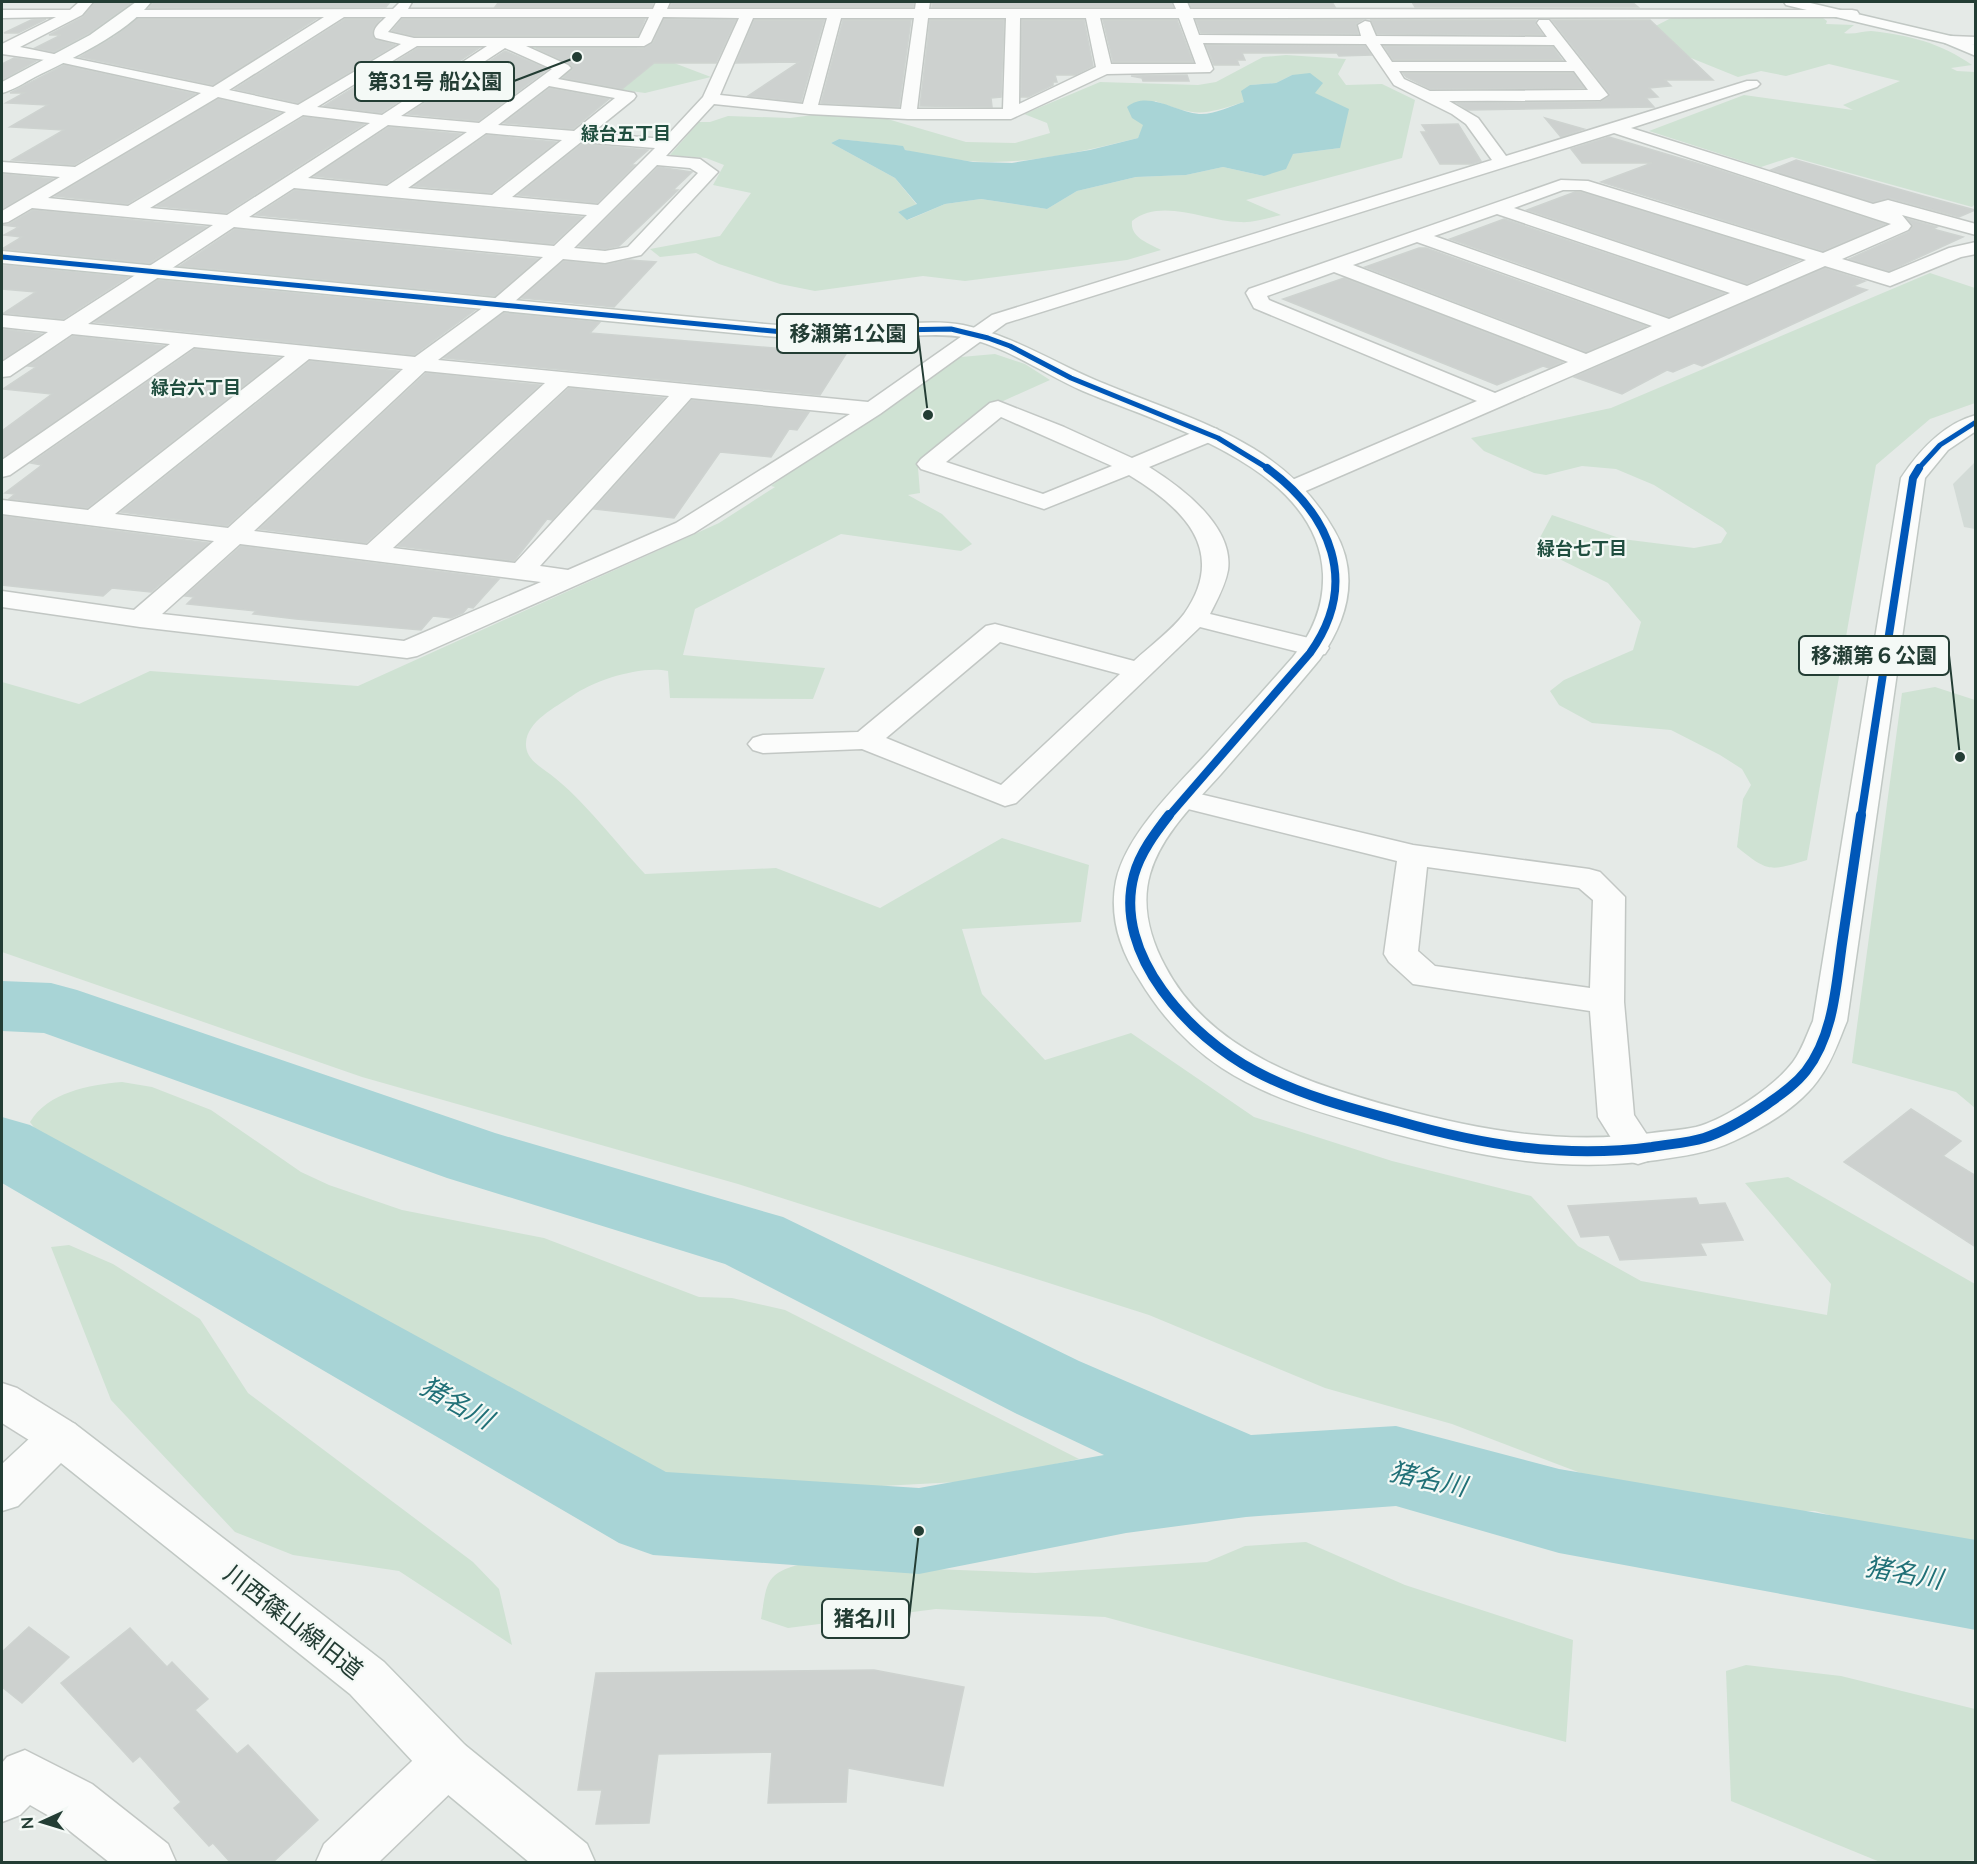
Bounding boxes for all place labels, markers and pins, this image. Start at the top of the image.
callout: 第31号 船公園 [355,62,514,101]
callout: 移瀬第1公園 [777,314,918,353]
callout: 移瀬第６公園 [1799,636,1949,675]
callout: 猪名川 [822,1599,909,1638]

